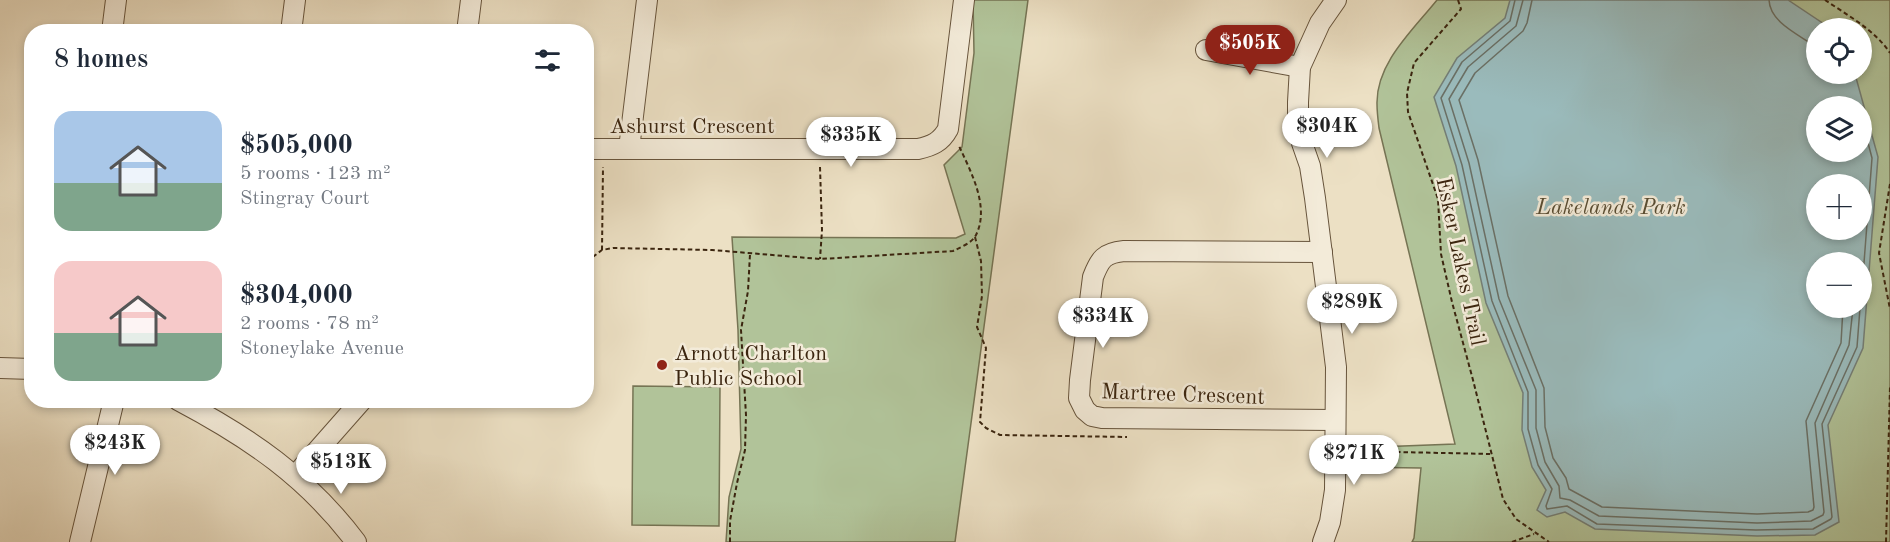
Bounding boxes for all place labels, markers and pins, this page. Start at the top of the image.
pin: $505K [1208,25,1292,76]
pin: $304K [1285,108,1369,159]
pin: $335K [809,117,893,168]
pin: $289K [1310,284,1394,335]
pin: $334K [1061,298,1145,349]
place label: Arnott Charlton Public School [674,343,827,390]
marker: Arnott Charlton Public School [655,358,669,372]
pin: $243K [73,425,157,476]
pin: $271K [1312,435,1396,486]
pin: $513K [299,444,383,495]

